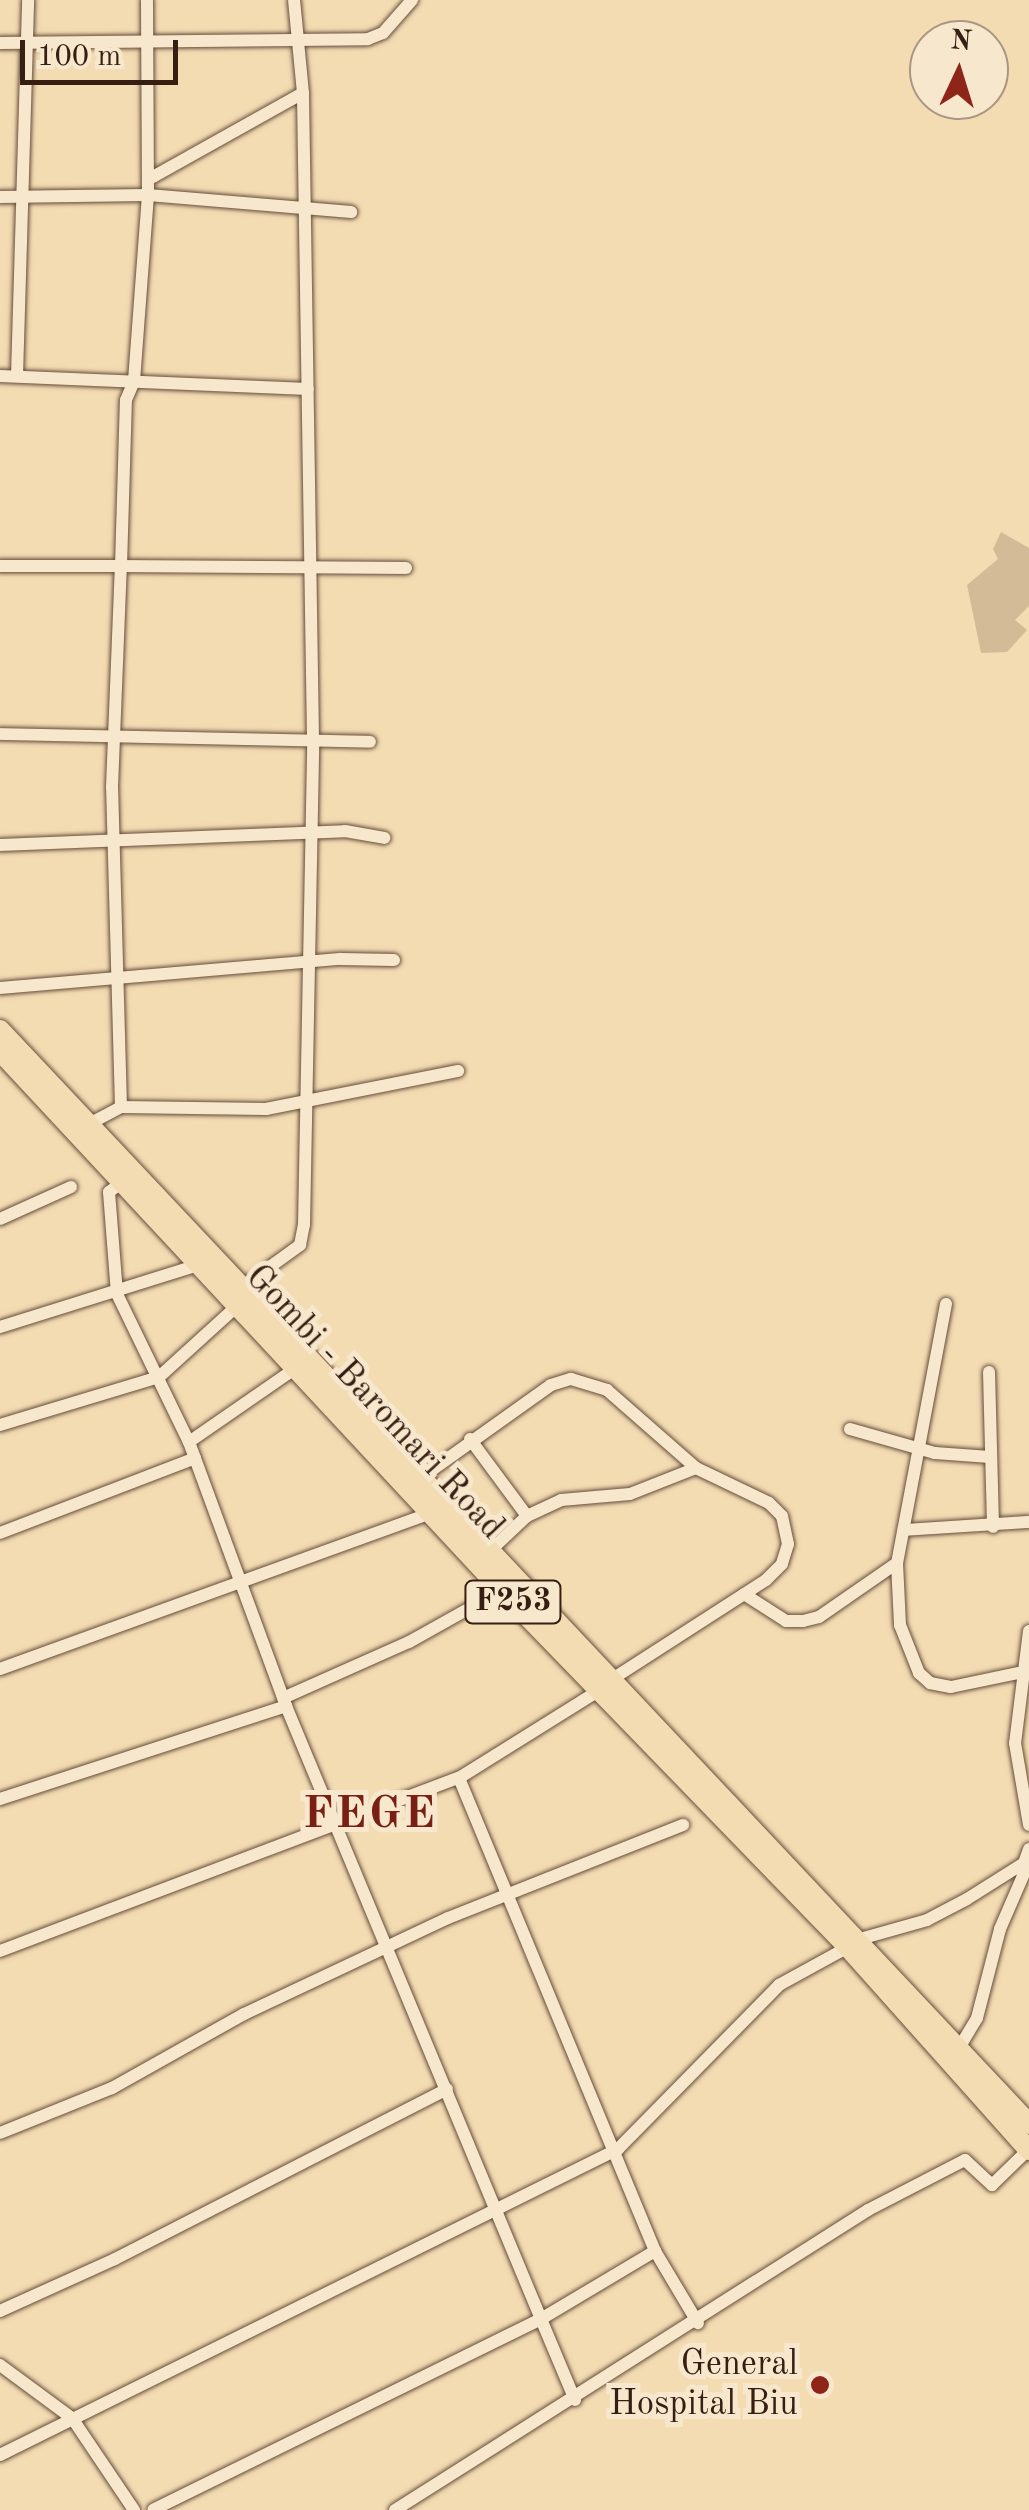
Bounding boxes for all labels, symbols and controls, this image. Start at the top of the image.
scale bar [25,20,182,82]
north arrow [909,20,1009,120]
text: N [949,27,973,57]
text: 100 m [37,42,121,72]
street label: Gombi - Baromari Road [236,1257,512,1549]
road number: F253 [463,1575,563,1629]
district label: FEGE [303,1789,437,1843]
place label: General Hospital Biu [609,2344,798,2426]
marker: General Hospital Biu [807,2372,833,2398]

